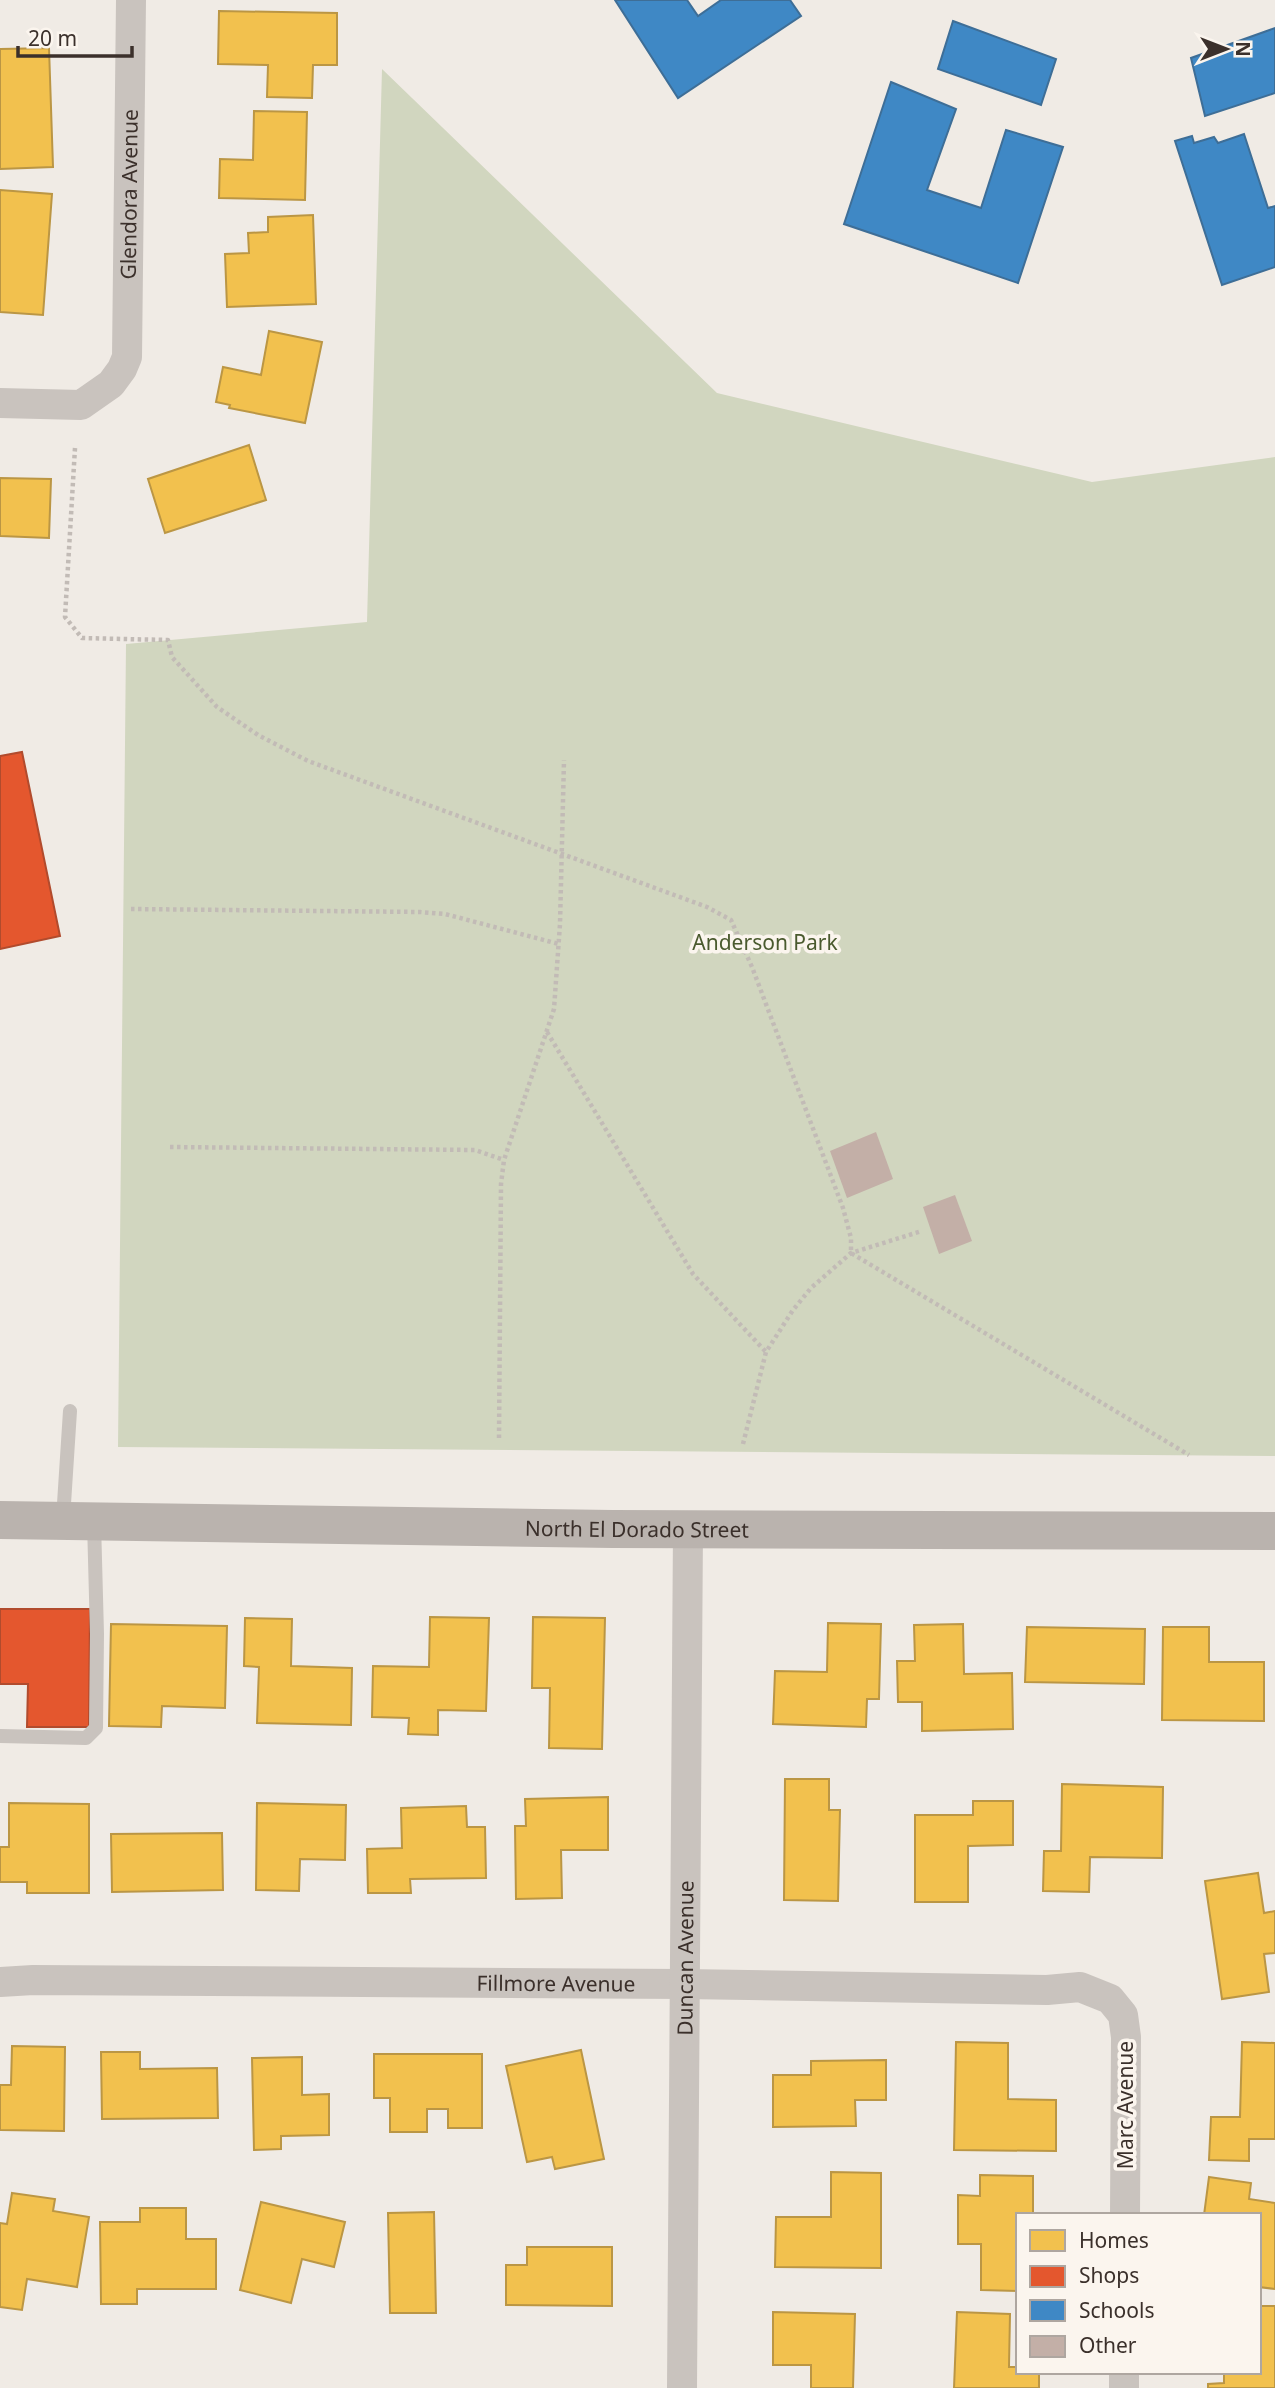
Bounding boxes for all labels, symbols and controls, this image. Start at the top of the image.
scale bar [18,14,131,58]
north arrow [1191,14,1261,84]
text: 20 m [28,24,77,52]
text: N [1230,41,1256,57]
street label: Glendora Avenue [114,109,144,280]
park label: Anderson Park [692,928,838,956]
street label: North El Dorado Street [525,1514,749,1543]
street label: Duncan Avenue [670,1880,700,2036]
street label: Fillmore Avenue [476,1969,635,1998]
street label: Marc Avenue [1111,2041,1139,2169]
legend [1016,2213,1261,2374]
text: Homes [1079,2226,1149,2254]
text: Shops [1079,2261,1139,2289]
text: Schools [1079,2296,1154,2324]
text: Other [1079,2331,1137,2359]

